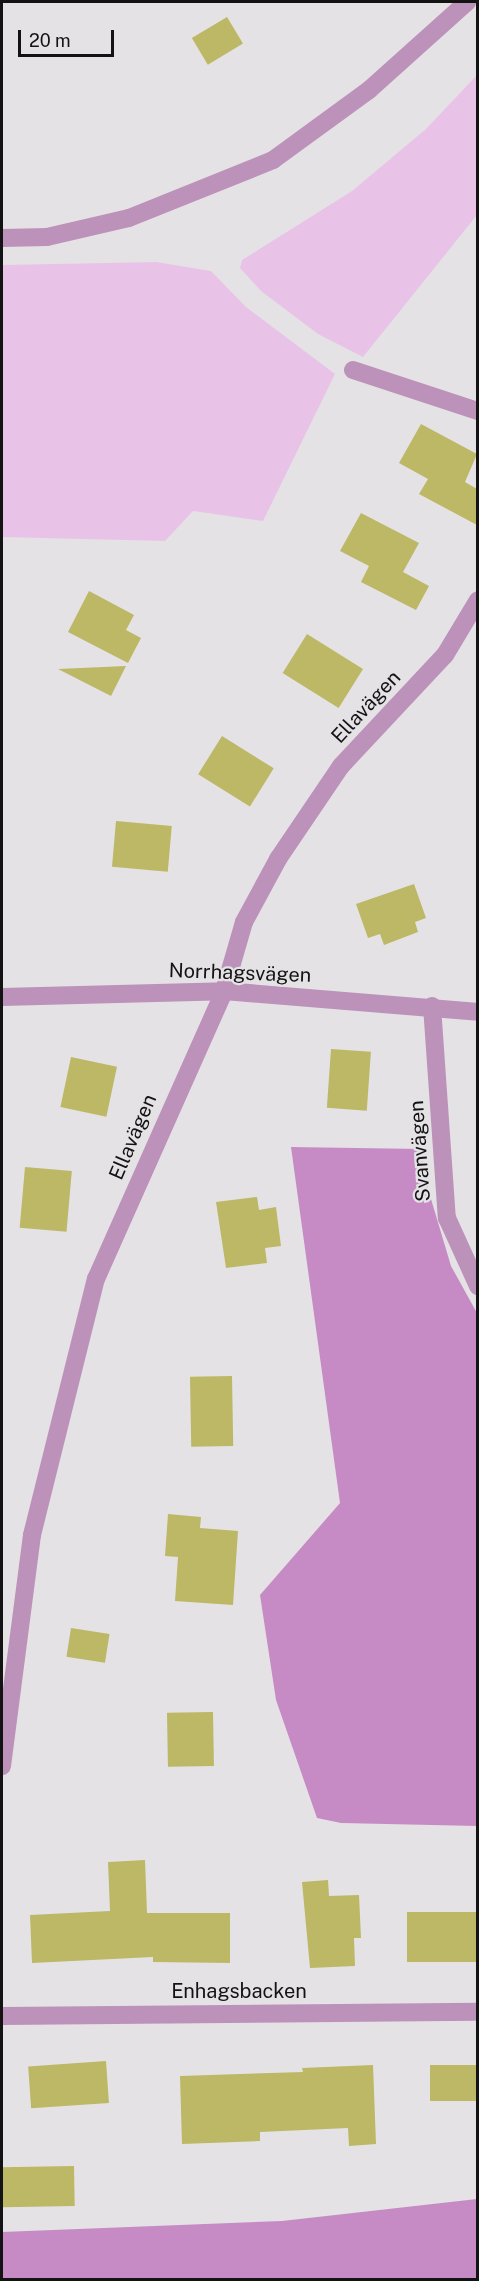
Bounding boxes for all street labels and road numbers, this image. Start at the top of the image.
street label: Ellavägen [326,666,406,748]
street label: Norrhagsvägen [168,959,312,987]
street label: Ellavägen [104,1091,162,1183]
street label: Svanvägen [404,1100,436,1202]
street label: Enhagsbacken [171,1979,307,2003]

